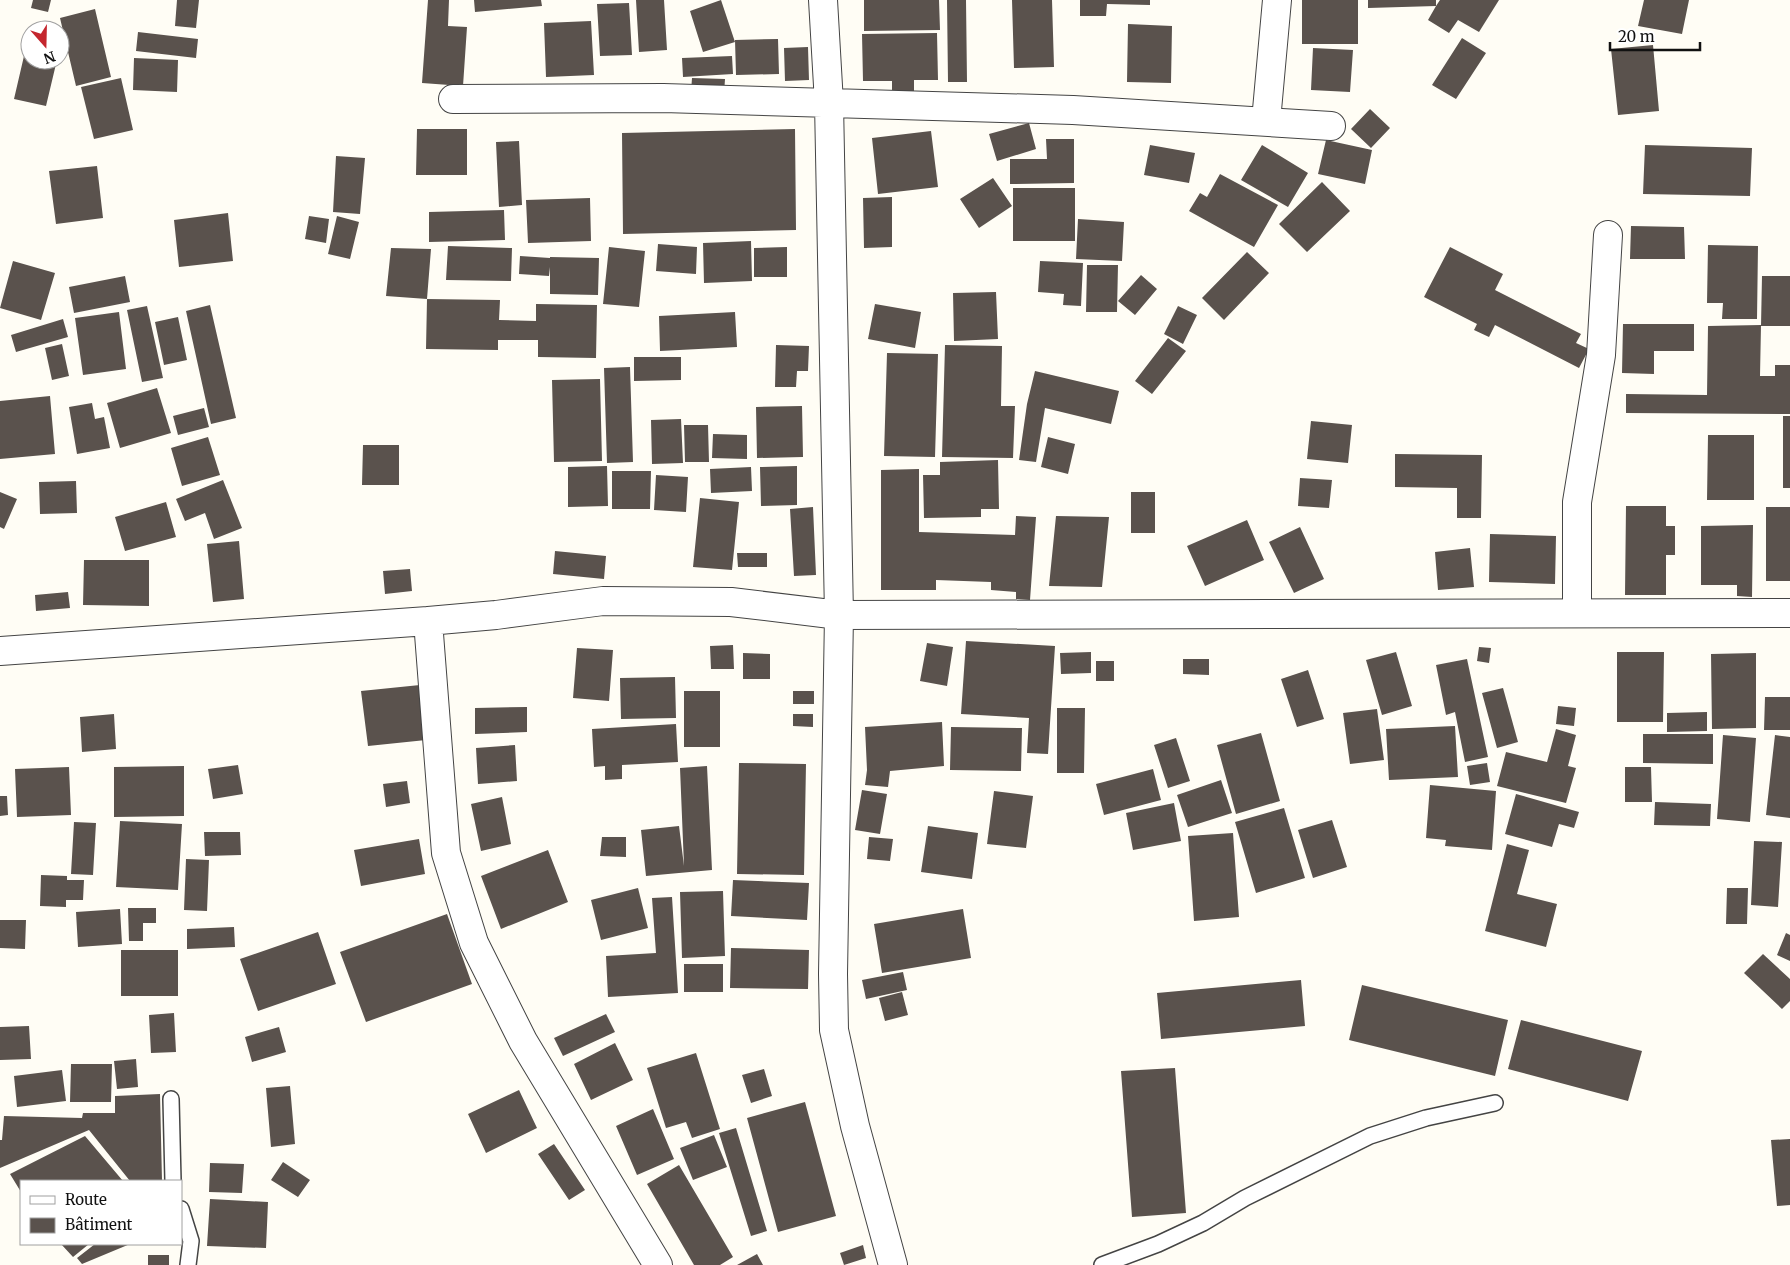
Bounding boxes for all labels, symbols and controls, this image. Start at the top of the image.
north arrow [20,20,70,70]
scale bar [1610,20,1700,52]
text: 20 m [1618,27,1655,46]
text: N [41,47,58,68]
legend [20,1180,182,1245]
text: Route [65,1190,107,1209]
text: Bâtiment [65,1215,133,1234]

